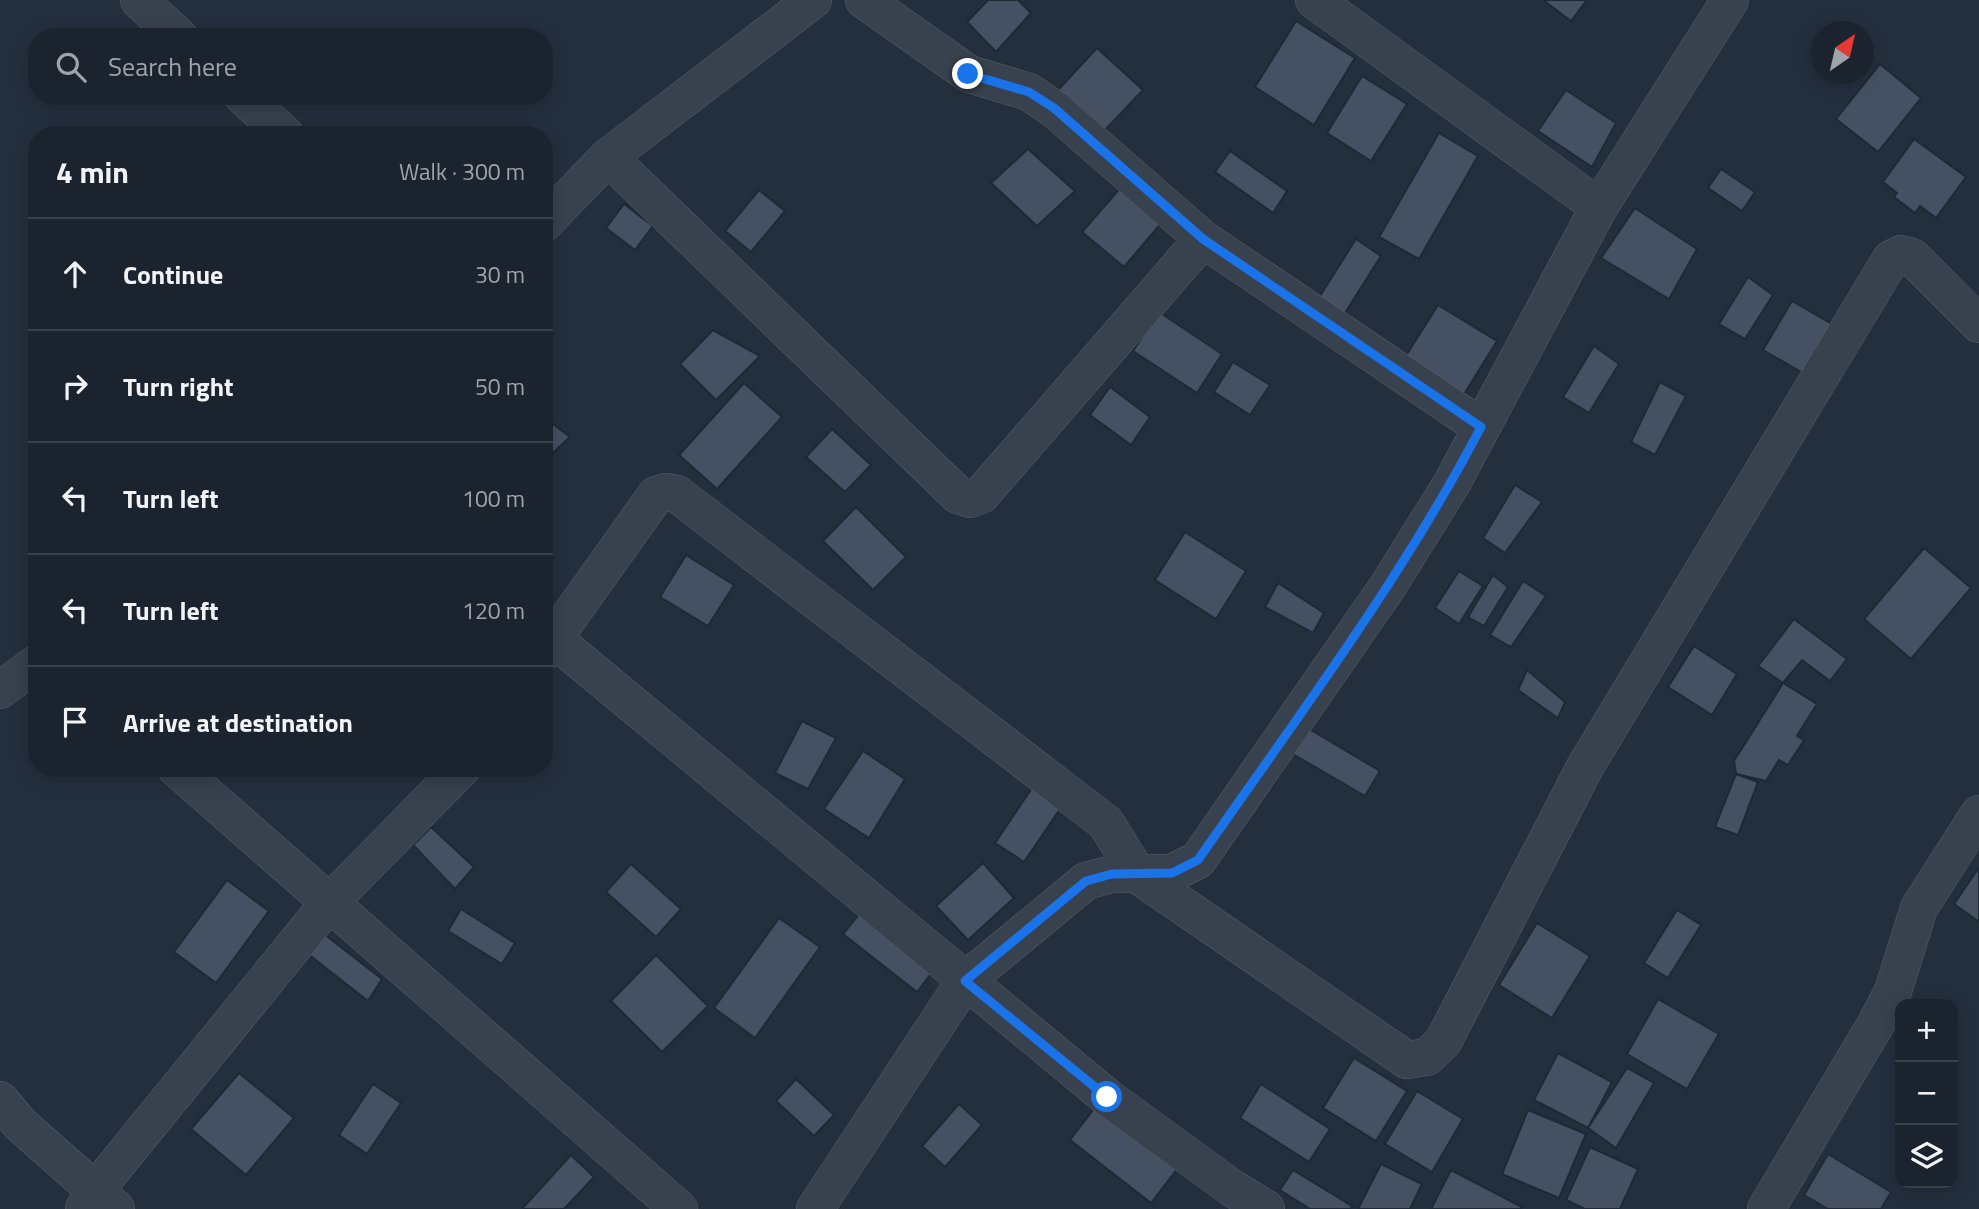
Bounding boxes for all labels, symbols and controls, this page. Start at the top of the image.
north arrow [1811,21,1874,84]
search box [28,28,553,105]
text: Search here [108,47,237,86]
icon: search [52,48,90,86]
route end [952,58,983,89]
text: 4 min [56,149,129,195]
text: Walk · 300 m [399,154,525,189]
icon: ahead [56,255,94,293]
text: Continue [123,255,223,294]
text: 30 m [475,257,525,292]
icon: right [56,367,94,405]
text: Turn right [123,367,234,406]
text: 50 m [475,369,525,404]
icon: left [56,479,94,517]
text: Turn left [123,479,218,518]
text: 100 m [462,481,525,516]
icon: left [56,591,94,629]
text: Turn left [123,591,218,630]
text: 120 m [462,593,525,628]
icon: arrive [56,703,94,741]
text: Arrive at destination [123,703,353,742]
map controls [1895,999,1958,1188]
button: + [1895,999,1958,1062]
button: − [1895,1062,1958,1125]
route start [1091,1081,1122,1112]
button: layers [1895,1125,1958,1188]

